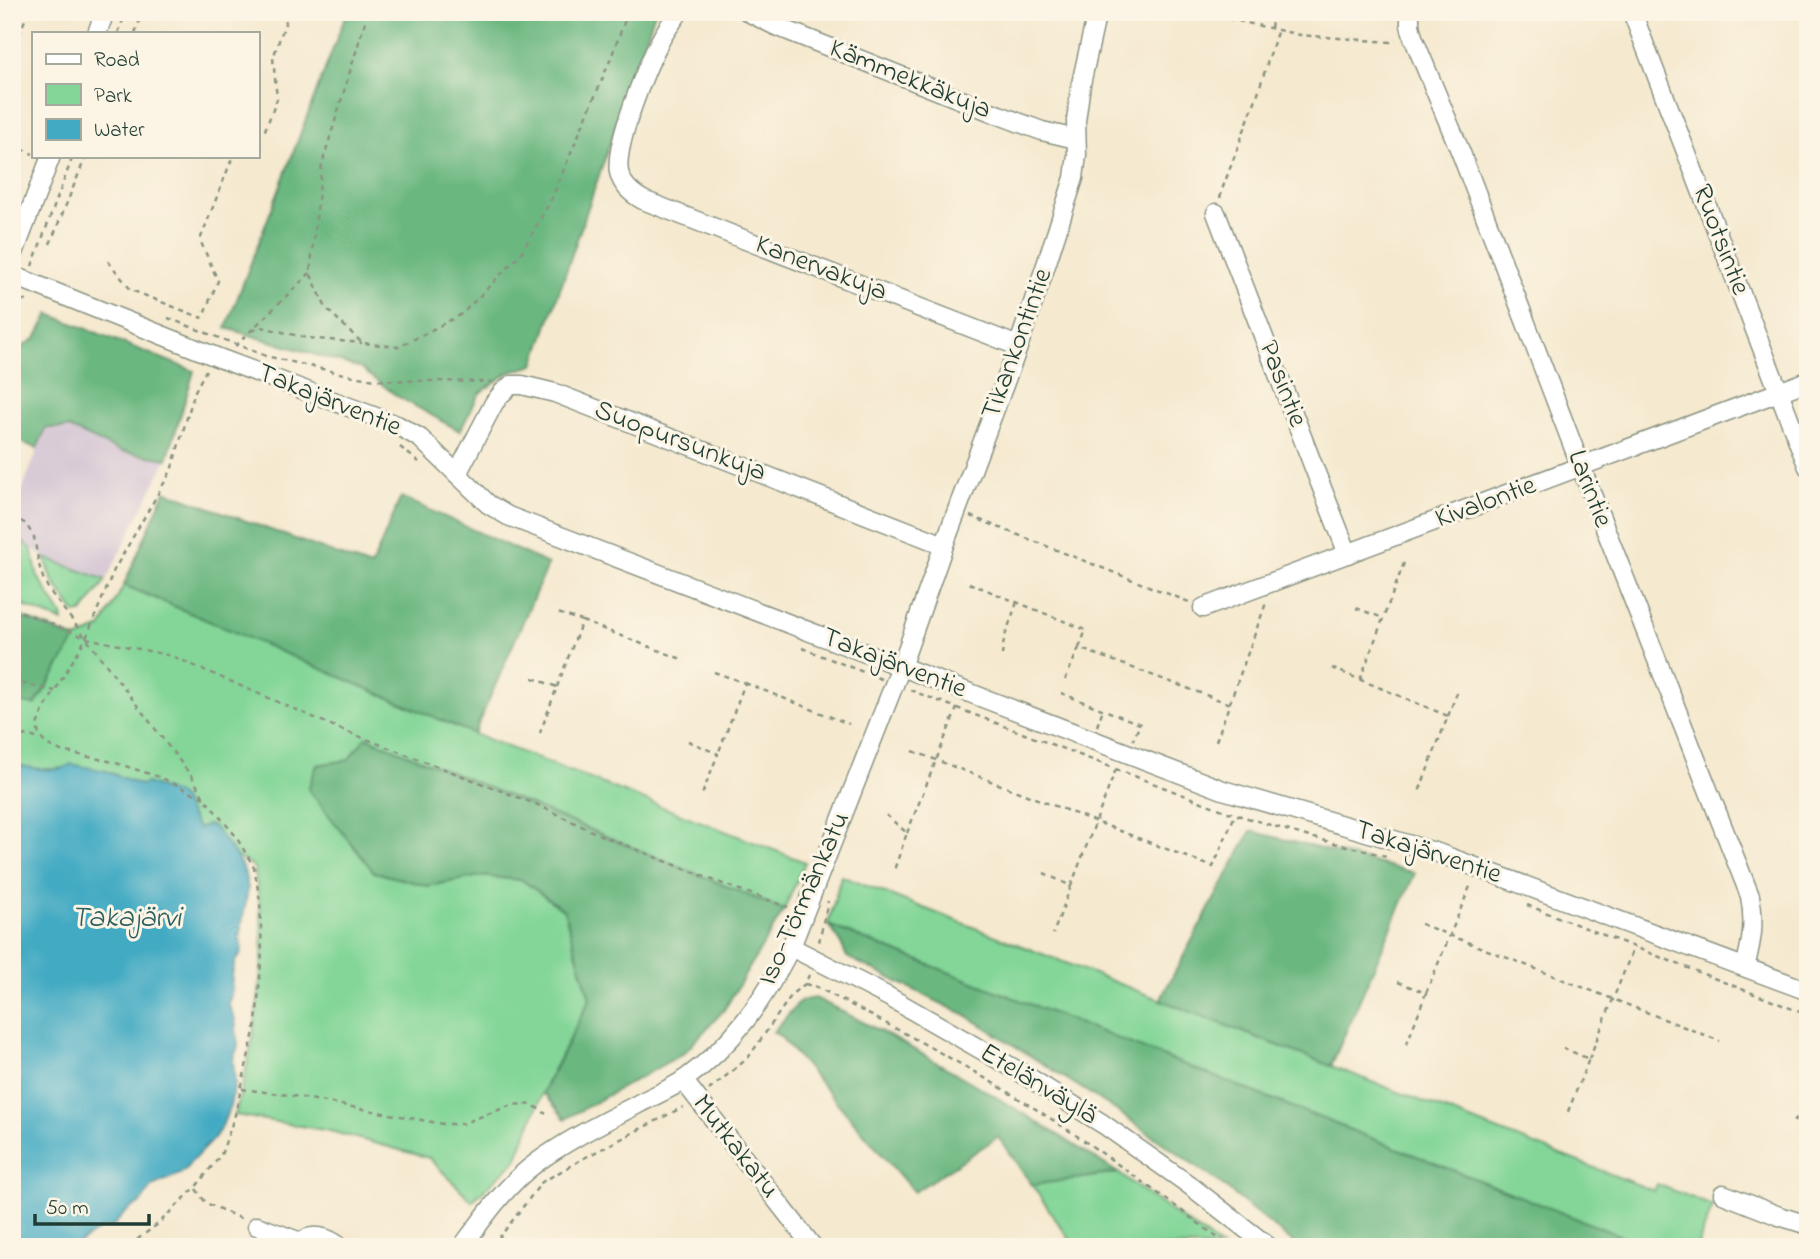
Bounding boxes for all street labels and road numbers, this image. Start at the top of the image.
street label: Kämmekkäkuja [823,29,997,131]
street label: Ruotsintie [1680,179,1760,302]
street label: Kanervakuja [749,225,893,313]
street label: Tikankontintie [972,262,1064,425]
street label: Pasintie [1247,335,1317,434]
street label: Takajärventie [251,354,408,449]
street label: Suopursunkuja [588,390,772,494]
street label: Larintie [1556,444,1623,534]
street label: Kivalontie [1430,466,1543,540]
street label: Takajärventie [816,618,973,711]
street label: Iso-Törmänkatu [748,805,862,993]
street label: Takajärventie [1349,810,1507,896]
street label: Etelänväylä [971,1034,1105,1136]
street label: Mutkakatu [681,1086,789,1208]

